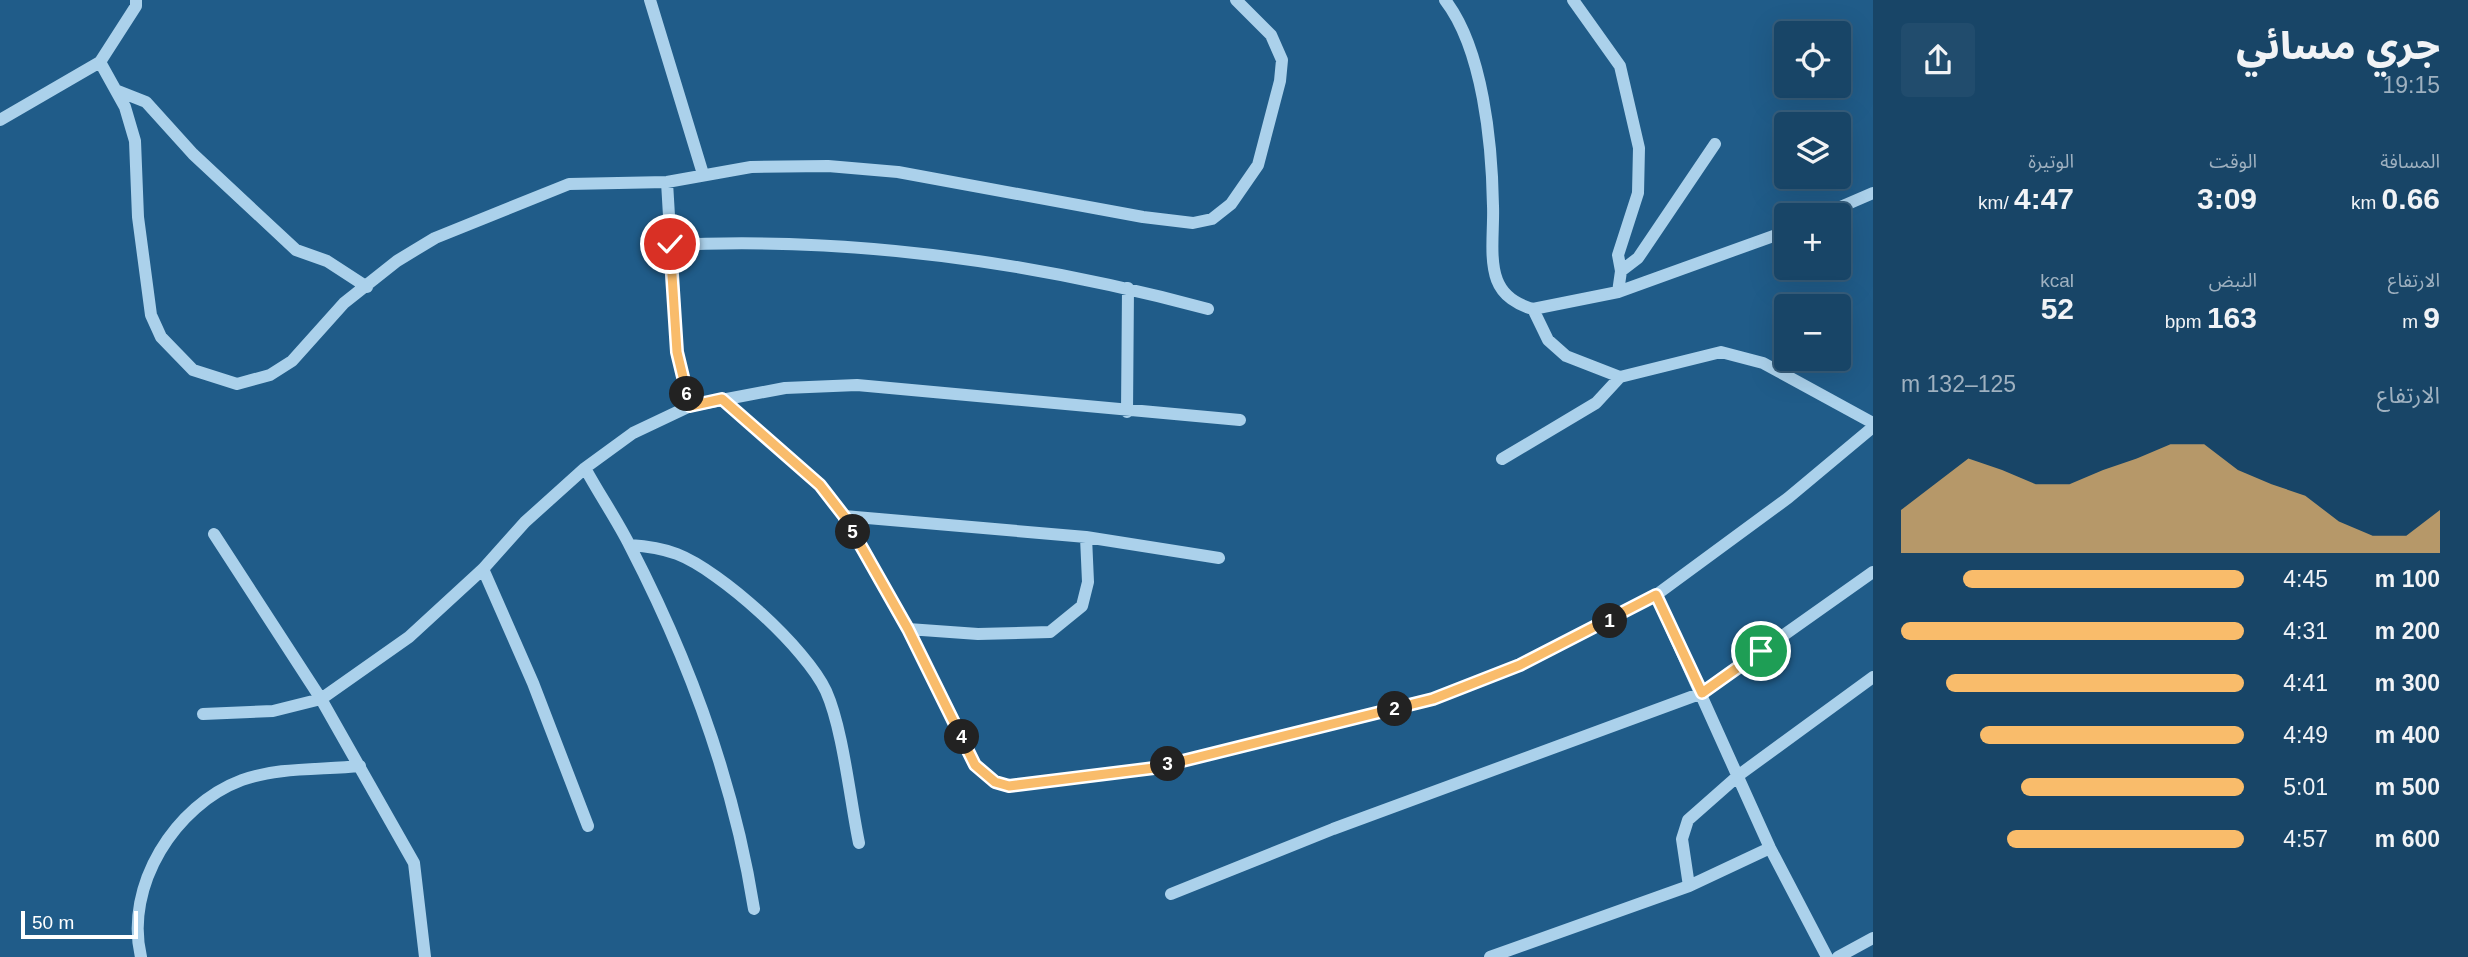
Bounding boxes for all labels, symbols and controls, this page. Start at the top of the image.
map controls [1774,21,1851,371]
button: locate [1774,21,1851,98]
button: share [1901,23,1975,97]
text: جري مسائي [2236,25,2440,67]
text: 19:15 [2382,72,2440,98]
button: layers [1774,112,1851,189]
text: الوتيرة [2028,151,2074,172]
text: الوقت [2209,151,2257,172]
text: المسافة [2380,151,2440,172]
text: 4:47 [2014,182,2074,215]
text: 3:09 [2197,182,2257,215]
text: 0.66 [2382,182,2440,215]
text: /km [1978,192,2014,213]
text: km [2351,192,2382,213]
button: + [1774,203,1851,280]
pin [640,214,700,274]
icon: check [651,225,689,263]
text: kcal [2040,270,2074,291]
text: النبض [2209,270,2257,291]
text: الارتفاع [2388,270,2440,291]
text: 52 [2041,292,2074,325]
button: − [1774,294,1851,371]
text: 163 [2207,301,2257,334]
text: 9 [2423,301,2440,334]
text: bpm [2165,311,2207,332]
text: m [2402,311,2423,332]
text: 125–132 m [1901,371,2016,397]
pin: 6 [670,376,704,412]
text: الارتفاع [2377,382,2440,408]
text: 6 [681,383,692,404]
pin: 5 [836,514,870,550]
text: 5 [847,521,858,542]
text: 4:45 [2283,566,2328,592]
text: 100 m [2375,566,2440,592]
pin: 1 [1592,604,1628,638]
text: 1 [1604,610,1615,631]
text: 4:31 [2283,618,2328,644]
text: 200 m [2375,618,2440,644]
pin [1731,621,1791,681]
icon: arrive [1742,632,1780,670]
text: 4:41 [2283,670,2328,696]
text: 300 m [2375,670,2440,696]
pin: 2 [1378,692,1412,726]
text: 2 [1389,698,1400,719]
pin: 4 [944,720,979,754]
text: 4:49 [2283,722,2328,748]
text: 400 m [2375,722,2440,748]
text: 4 [956,726,967,747]
pin: 3 [1150,746,1186,782]
text: 3 [1162,753,1173,774]
text: 5:01 [2283,774,2328,800]
text: 500 m [2375,774,2440,800]
text: 4:57 [2283,826,2328,852]
text: 600 m [2375,826,2440,852]
scale bar [21,908,138,940]
text: 50 m [32,912,74,933]

